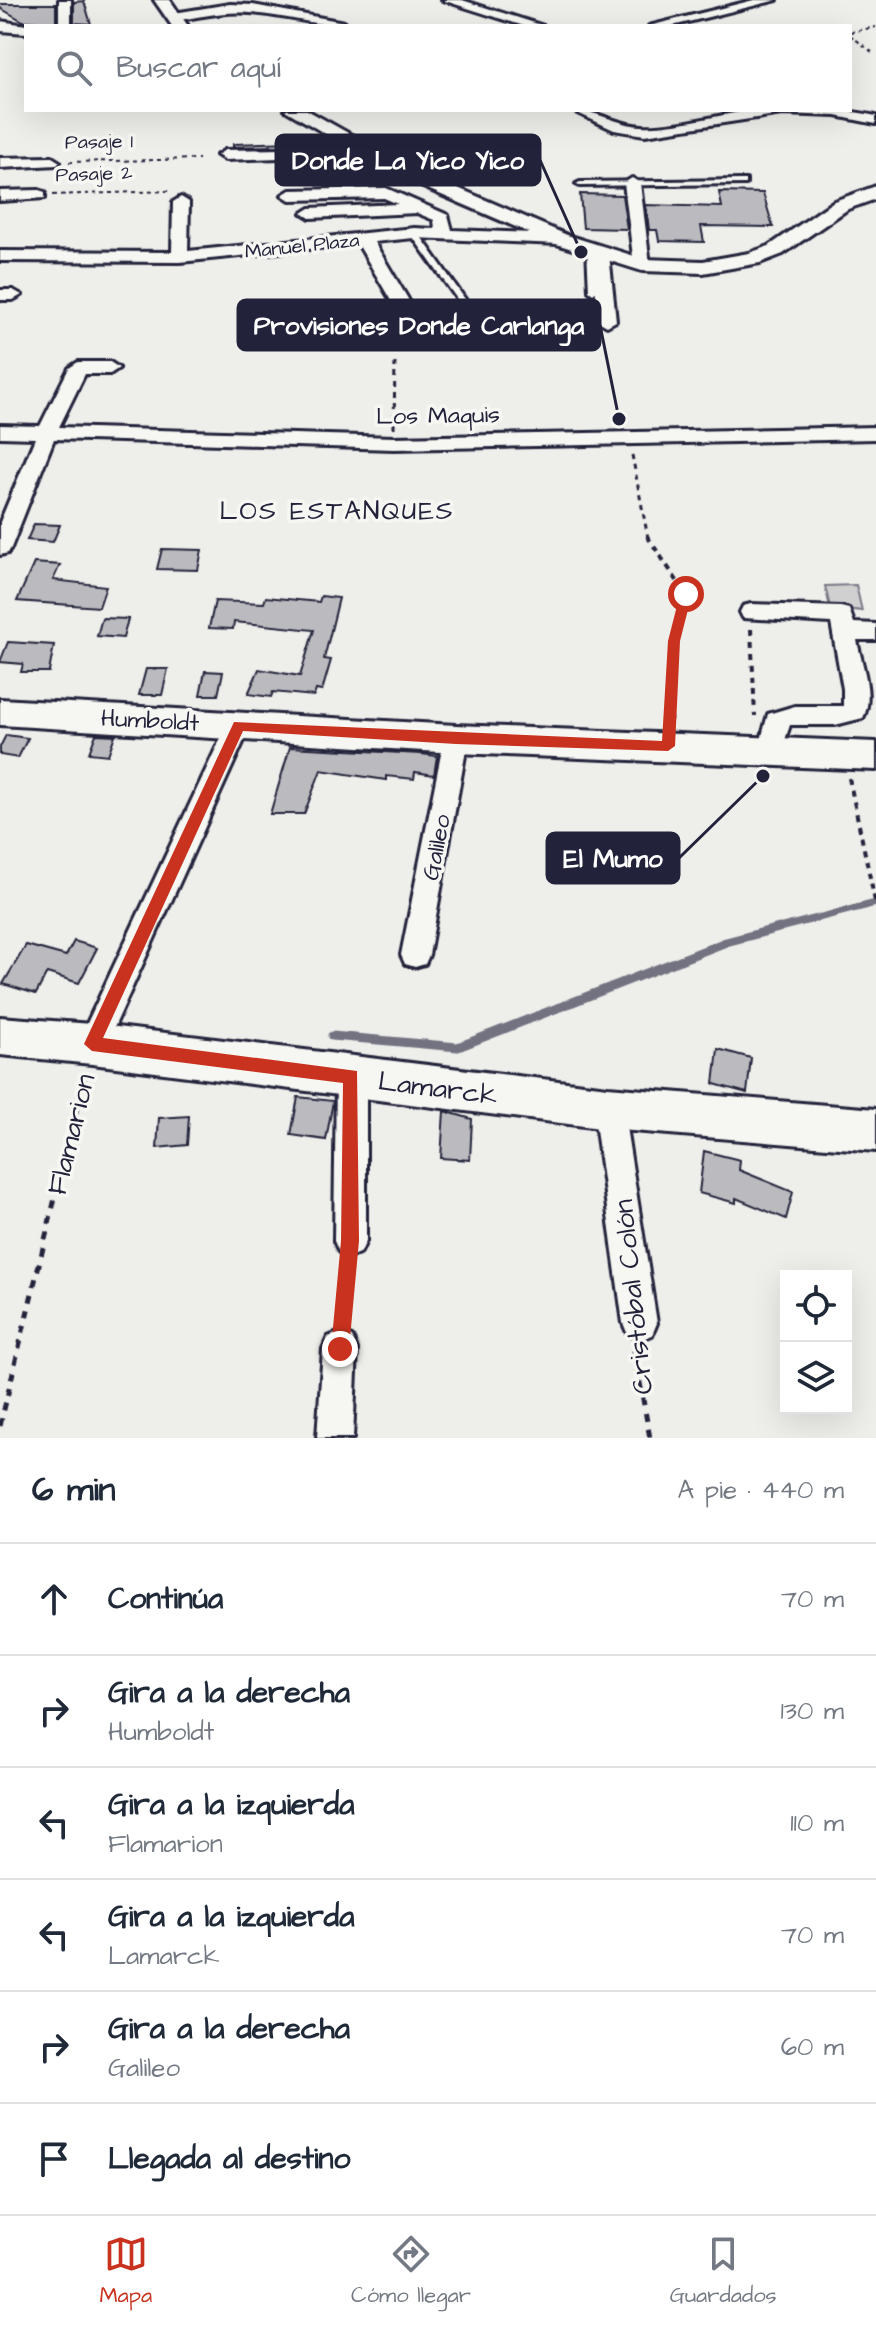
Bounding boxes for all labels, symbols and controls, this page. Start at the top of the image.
search box [24,24,852,112]
icon: search [52,46,96,90]
text: Buscar aquí [116,47,281,89]
street label: Pasaje 1 [65,127,134,157]
callout: Donde La Yico Yico [276,135,540,185]
text: Donde La Yico Yico [292,143,524,179]
street label: Pasaje 2 [55,159,134,189]
street label: Manuel Plaza [243,226,361,266]
callout: Provisiones Donde Carlanga [238,300,600,350]
text: Provisiones Donde Carlanga [254,308,585,347]
street label: Los Maquis [376,398,500,434]
district label: LOS ESTANQUES [219,493,455,529]
route start [668,576,704,612]
street label: Humboldt [100,701,200,741]
street label: Galileo [414,811,460,883]
callout: El Mumo [547,833,679,883]
text: El Mumo [563,841,663,877]
street label: Lamarck [376,1062,500,1115]
street label: Flamarion [38,1070,105,1199]
street label: Cristóbal Colón [604,1197,663,1396]
map controls [780,1270,852,1414]
button: locate [780,1270,852,1342]
route end [322,1331,358,1367]
button: layers [780,1342,852,1414]
text: 6 min [32,1466,116,1514]
text: A pie · 440 m [678,1472,844,1508]
icon: ahead [32,1577,76,1621]
text: Continúa [108,1578,223,1620]
text: 70 m [781,1581,844,1617]
text: Gira a la derecha [108,1672,350,1714]
icon: right [32,1689,76,1733]
text: 130 m [780,1693,844,1729]
text: Humboldt [108,1714,214,1750]
text: Gira a la izquierda [108,1784,354,1826]
icon: left [32,1801,76,1845]
text: 110 m [790,1805,844,1841]
text: Flamarion [108,1826,223,1862]
text: Gira a la izquierda [108,1896,354,1938]
icon: left [32,1913,76,1957]
text: 70 m [781,1917,844,1953]
text: Lamarck [108,1938,219,1974]
text: Gira a la derecha [108,2008,350,2050]
icon: right [32,2025,76,2069]
text: 60 m [781,2029,844,2065]
text: Galileo [108,2050,180,2086]
icon: arrive [32,2137,76,2181]
text: Llegada al destino [108,2138,350,2180]
tab: Mapa [99,2232,152,2311]
tab: Cómo llegar [351,2232,471,2311]
tab: Guardados [670,2232,777,2311]

